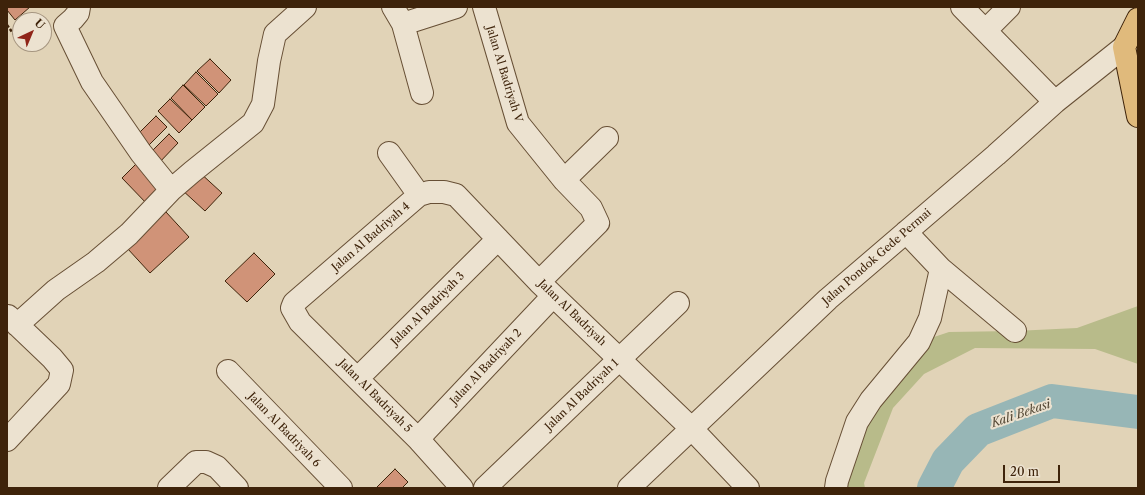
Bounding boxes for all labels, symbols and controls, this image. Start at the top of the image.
north arrow [12,12,52,52]
text: U [32,16,48,32]
street label: Jalan Al Badriyah V [483,24,525,124]
street label: Jalan Al Badriyah 4 [329,200,413,274]
street label: Jalan Pondok Gede Permai [820,206,934,308]
street label: Jalan Al Badriyah 3 [389,270,467,348]
street label: Jalan Al Badriyah [535,277,609,349]
street label: Jalan Al Badriyah 2 [448,326,524,408]
street label: Jalan Al Badriyah 5 [336,357,414,435]
street label: Jalan Al Badriyah 1 [543,357,621,433]
street label: Jalan Al Badriyah 6 [245,390,323,470]
water label: Kali Bekasi [989,397,1053,431]
scale bar [1005,457,1062,483]
text: 20 m [1010,464,1039,479]

